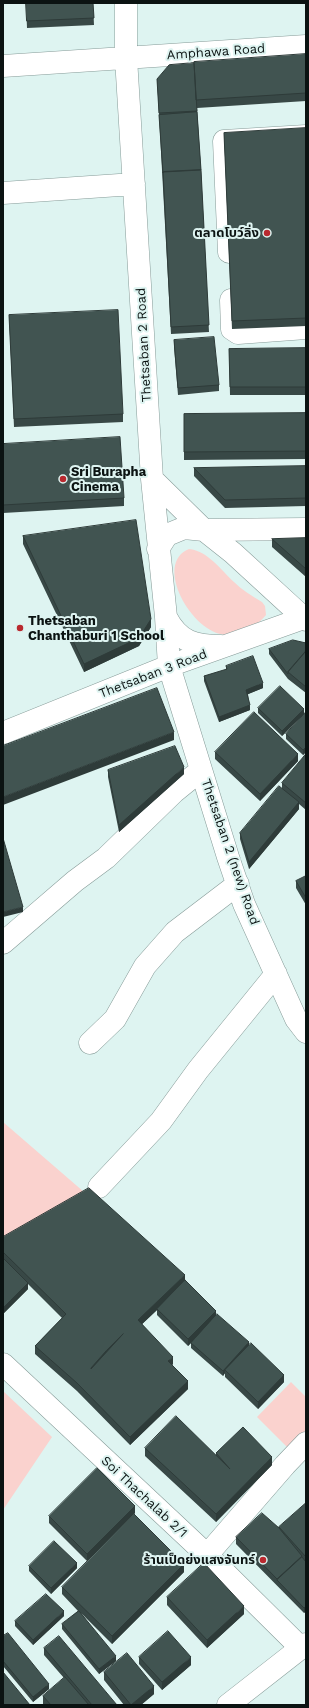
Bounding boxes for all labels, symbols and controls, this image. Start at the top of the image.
street label: Amphawa Road [166,41,266,63]
place label: ตลาดโบว์ลิ่ง [194,225,259,241]
marker: ตลาดโบว์ลิ่ง [262,228,272,238]
street label: Thetsaban 2 Road [133,288,155,402]
place label: Sri Burapha Cinema [71,464,146,495]
marker: Sri Burapha Cinema [58,474,68,484]
place label: Thetsaban Chanthaburi 1 School [28,613,164,644]
marker: Thetsaban Chanthaburi 1 School [15,623,25,633]
street label: Thetsaban 3 Road [97,646,209,702]
street label: Thetsaban 2 (new) Road [198,777,262,927]
street label: Soi Thachalab 2/1 [98,1453,190,1541]
place label: ร้านเป็ดย่งแสงจันทร์ [144,1552,255,1568]
marker: ร้านเป็ดย่งแสงจันทร์ [258,1555,268,1565]

